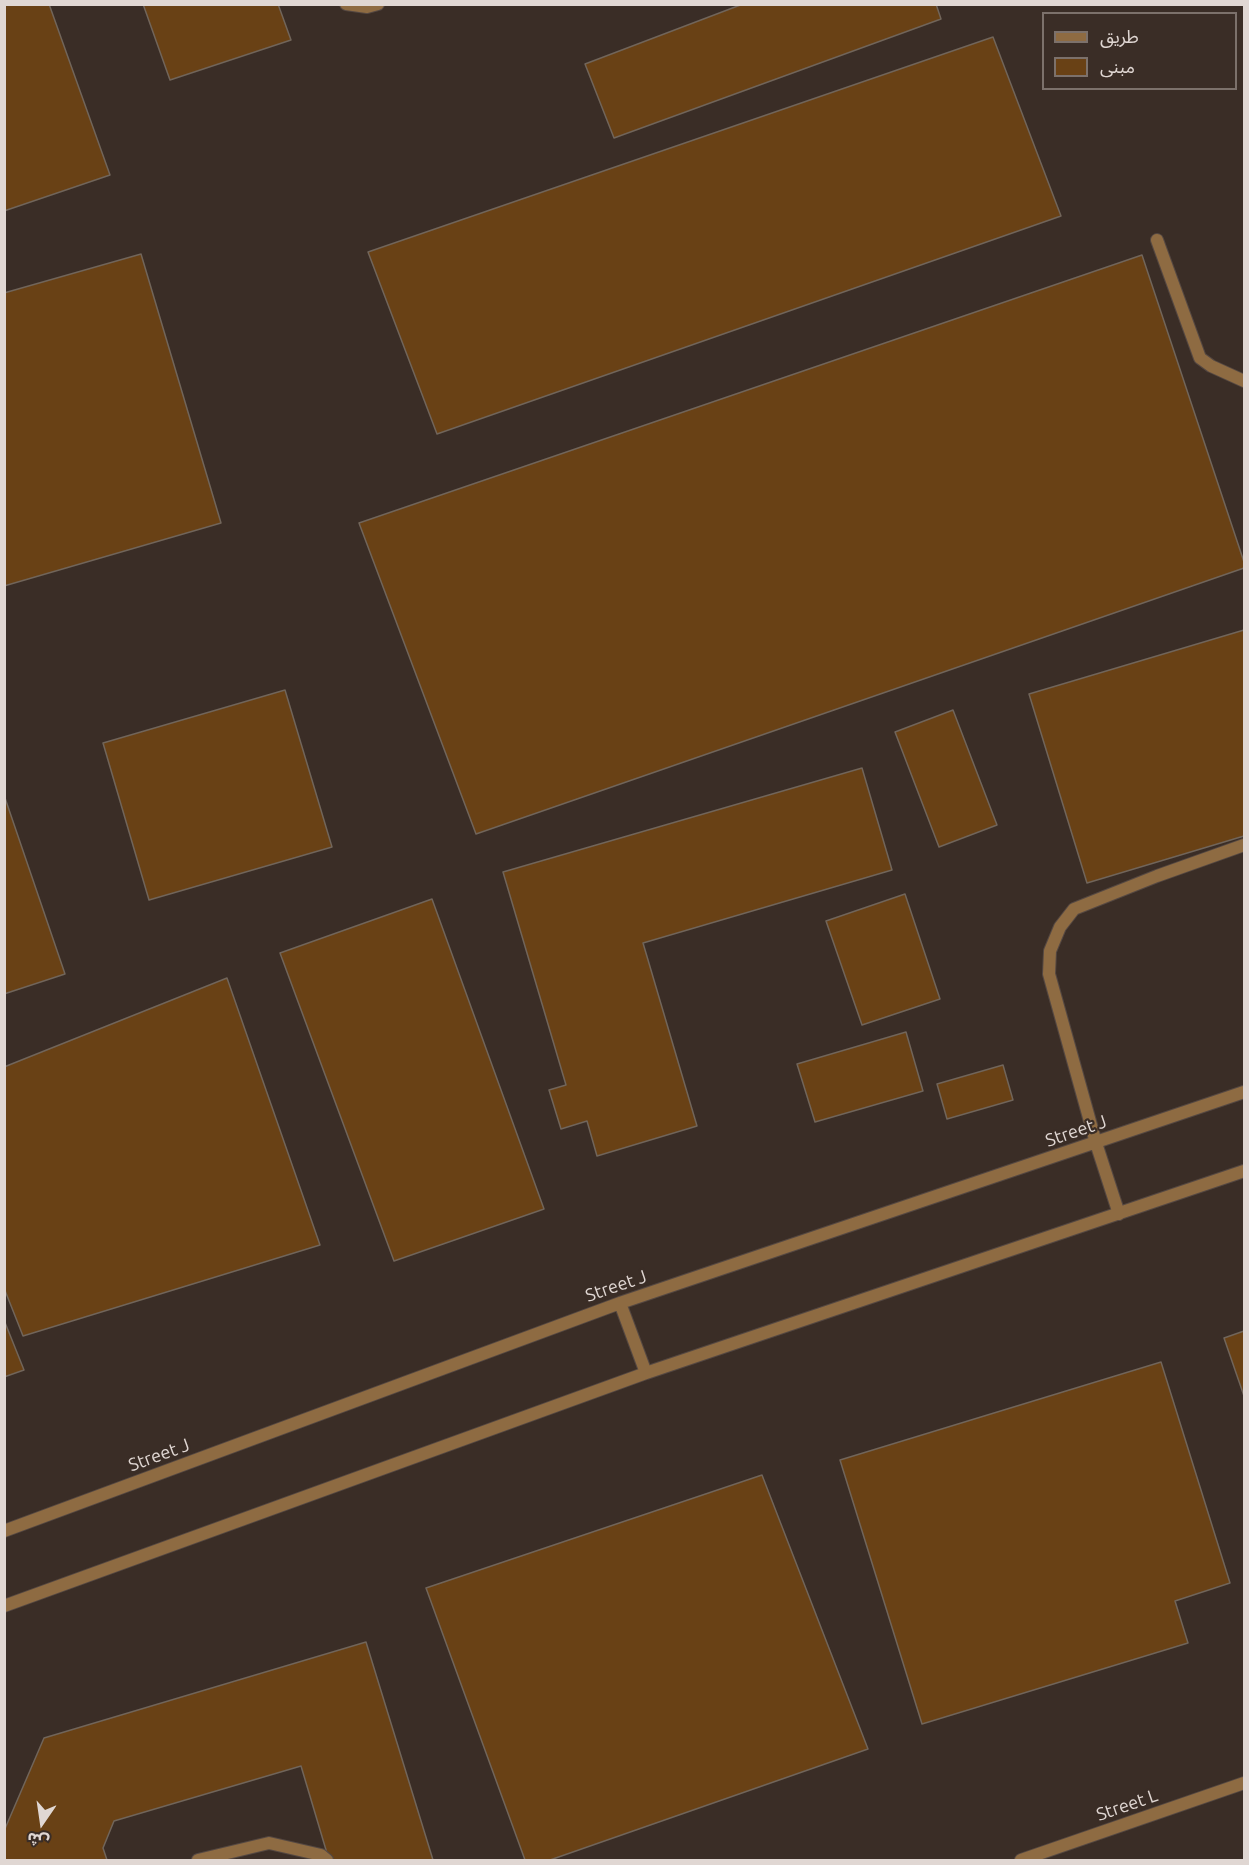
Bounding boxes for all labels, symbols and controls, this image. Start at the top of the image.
legend [1042,12,1237,90]
text: طريق [1100,26,1139,46]
text: مبنى [1100,56,1135,76]
street label: Street J [1043,1110,1109,1152]
street label: Street J [583,1265,649,1307]
street label: Street J [126,1434,192,1476]
street label: Street L [1093,1784,1161,1826]
north arrow [12,1793,72,1853]
text: ش [25,1829,51,1852]

